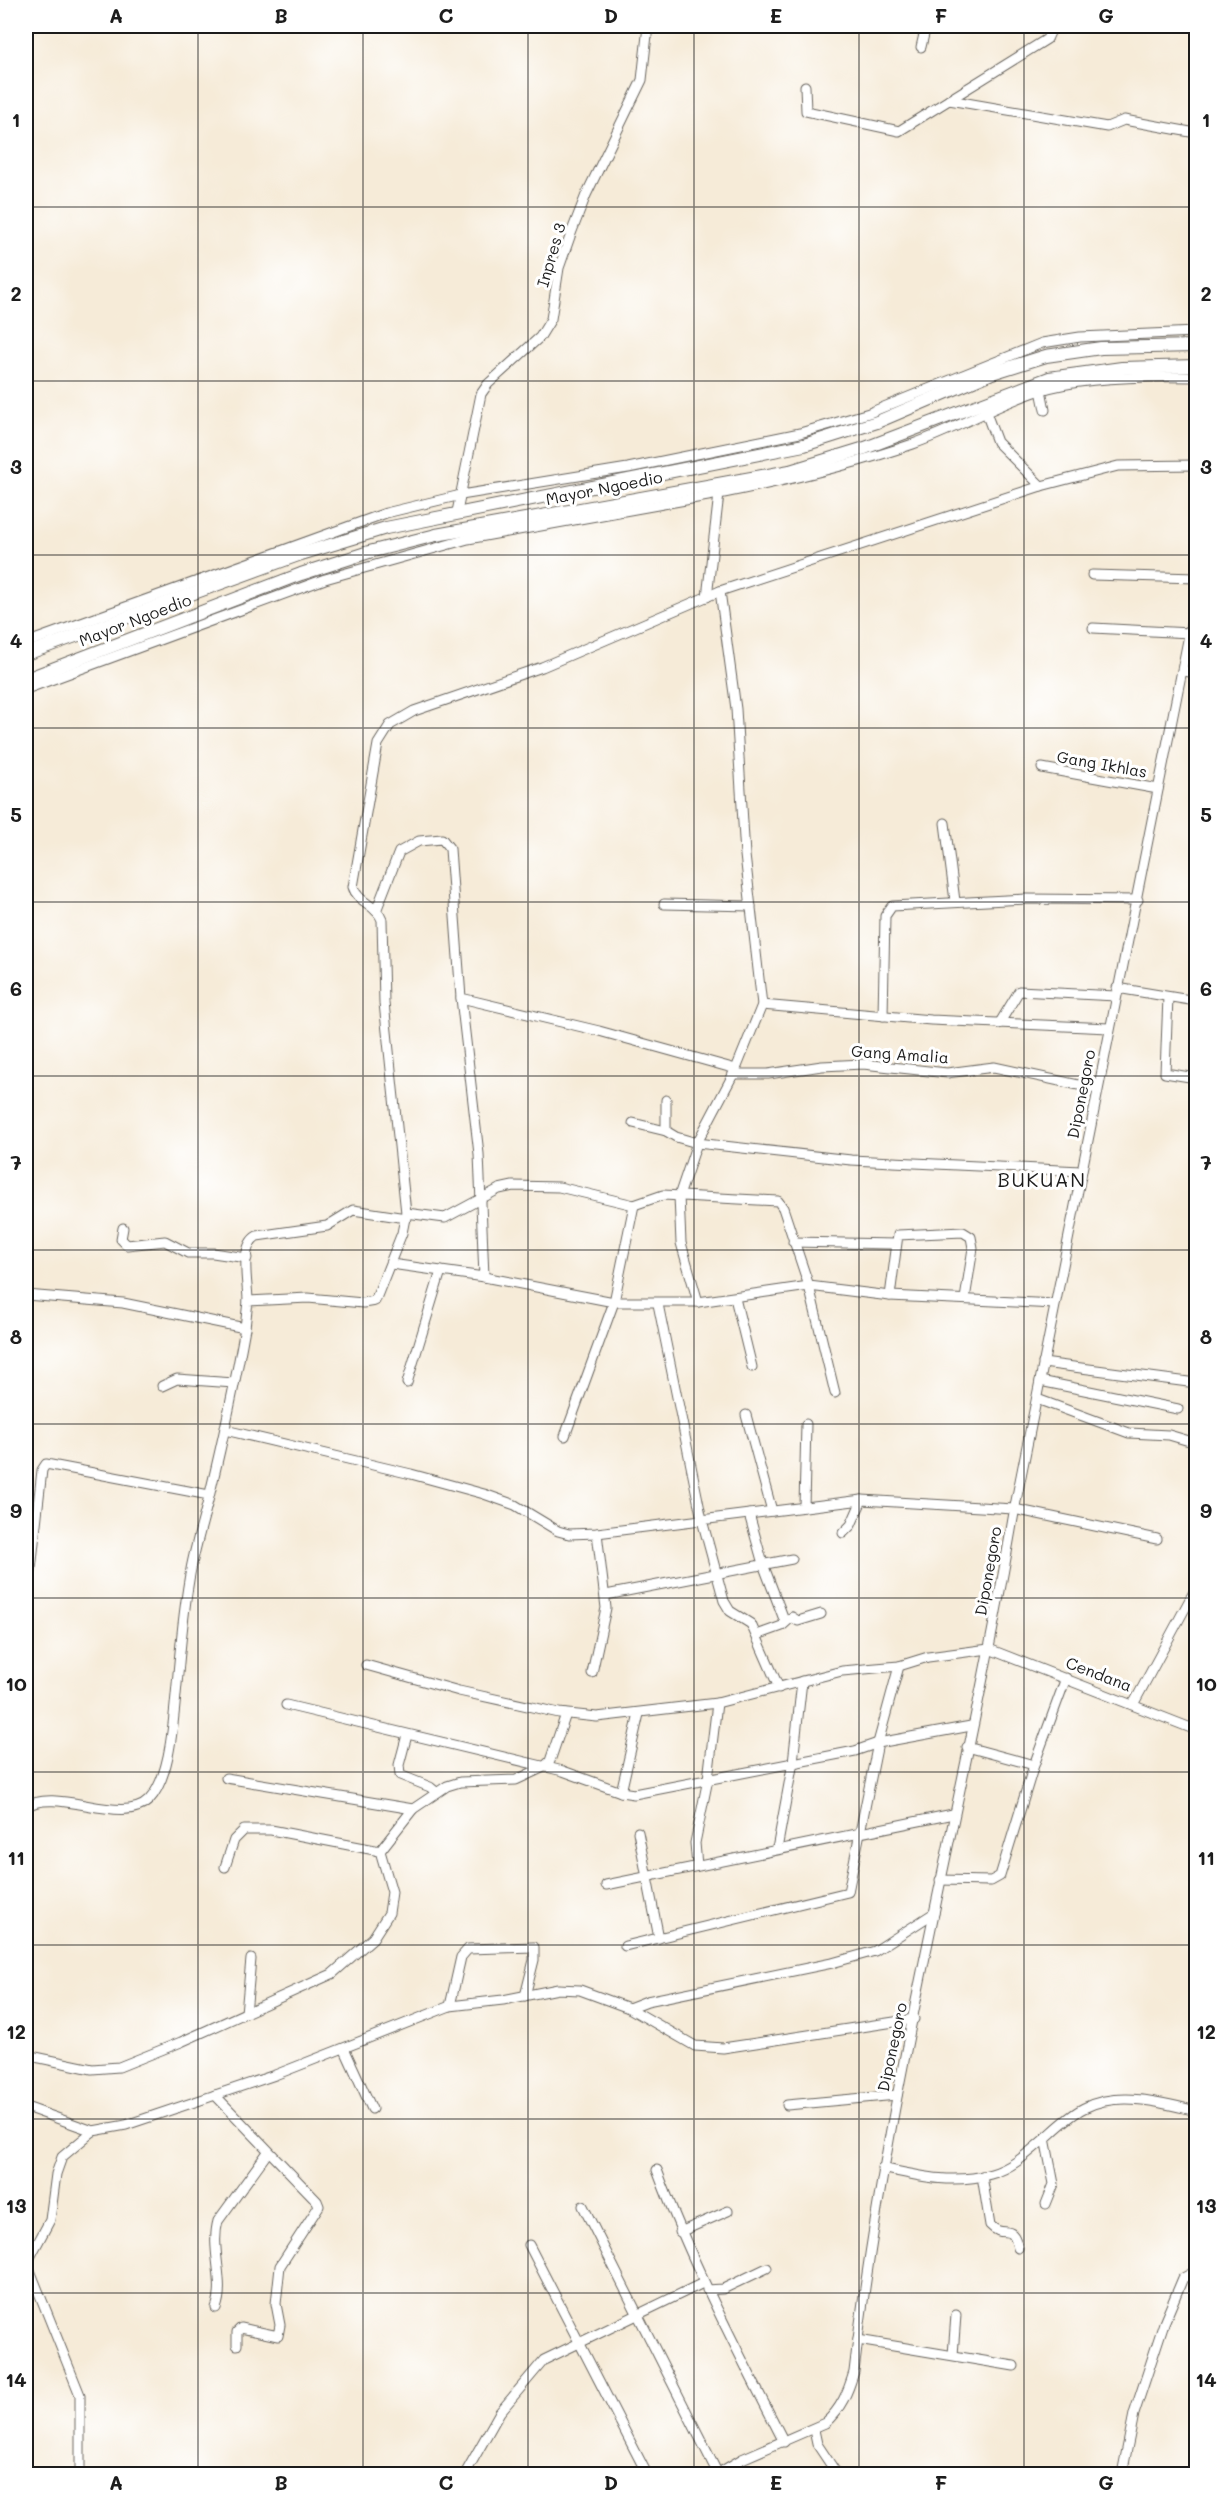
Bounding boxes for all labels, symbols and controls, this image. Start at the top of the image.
text: A [109,2,123,28]
text: B [274,2,288,28]
text: C [439,2,454,28]
text: D [604,2,618,28]
text: E [770,2,782,28]
text: F [935,2,948,28]
text: G [1098,2,1114,28]
text: 1 [12,106,20,132]
text: 1 [1202,106,1210,132]
street label: Inpres 3 [531,220,570,289]
text: 2 [10,280,22,306]
text: 2 [1200,280,1212,306]
text: 3 [10,453,22,479]
text: 3 [1200,453,1212,479]
street label: Mayor Ngoedio [544,466,664,509]
street label: Mayor Ngoedio [76,588,194,651]
text: 4 [10,627,23,653]
text: 4 [1200,627,1213,653]
street label: Gang Ikhlas [1055,745,1149,782]
text: 5 [10,801,22,827]
text: 5 [1200,801,1212,827]
text: 6 [10,975,22,1001]
text: 6 [1200,975,1212,1001]
street label: Gang Amalia [851,1040,950,1067]
street label: Diponegoro [1062,1048,1099,1140]
text: 7 [10,1149,22,1175]
text: 7 [1200,1149,1212,1175]
district label: BUKUAN [998,1166,1086,1192]
text: 8 [10,1323,22,1349]
text: 8 [1200,1323,1212,1349]
text: 9 [10,1497,22,1523]
text: 9 [1200,1497,1212,1523]
street label: Diponegoro [969,1525,1006,1617]
street label: Cendana [1063,1651,1135,1696]
text: 10 [5,1670,27,1696]
text: 10 [1195,1670,1217,1696]
text: 11 [7,1844,25,1870]
text: 11 [1197,1844,1215,1870]
street label: Diponegoro [872,2001,911,2093]
text: 12 [6,2018,26,2044]
text: 12 [1196,2018,1216,2044]
text: 13 [6,2192,26,2218]
text: 13 [1196,2192,1216,2218]
text: 14 [5,2366,27,2392]
text: 14 [1195,2366,1217,2392]
text: A [109,2469,123,2495]
text: B [274,2469,288,2495]
text: C [439,2469,454,2495]
text: D [604,2469,618,2495]
text: E [770,2469,782,2495]
text: F [935,2469,948,2495]
text: G [1098,2469,1114,2495]

